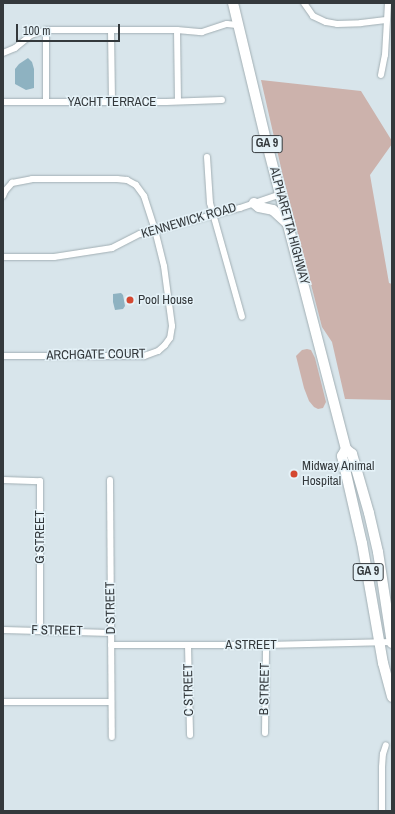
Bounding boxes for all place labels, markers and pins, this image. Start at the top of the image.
place label: Pool House [138,292,193,308]
marker: Pool House [125,295,135,305]
place label: Midway Animal Hospital [302,459,375,490]
marker: Midway Animal Hospital [289,469,299,479]

